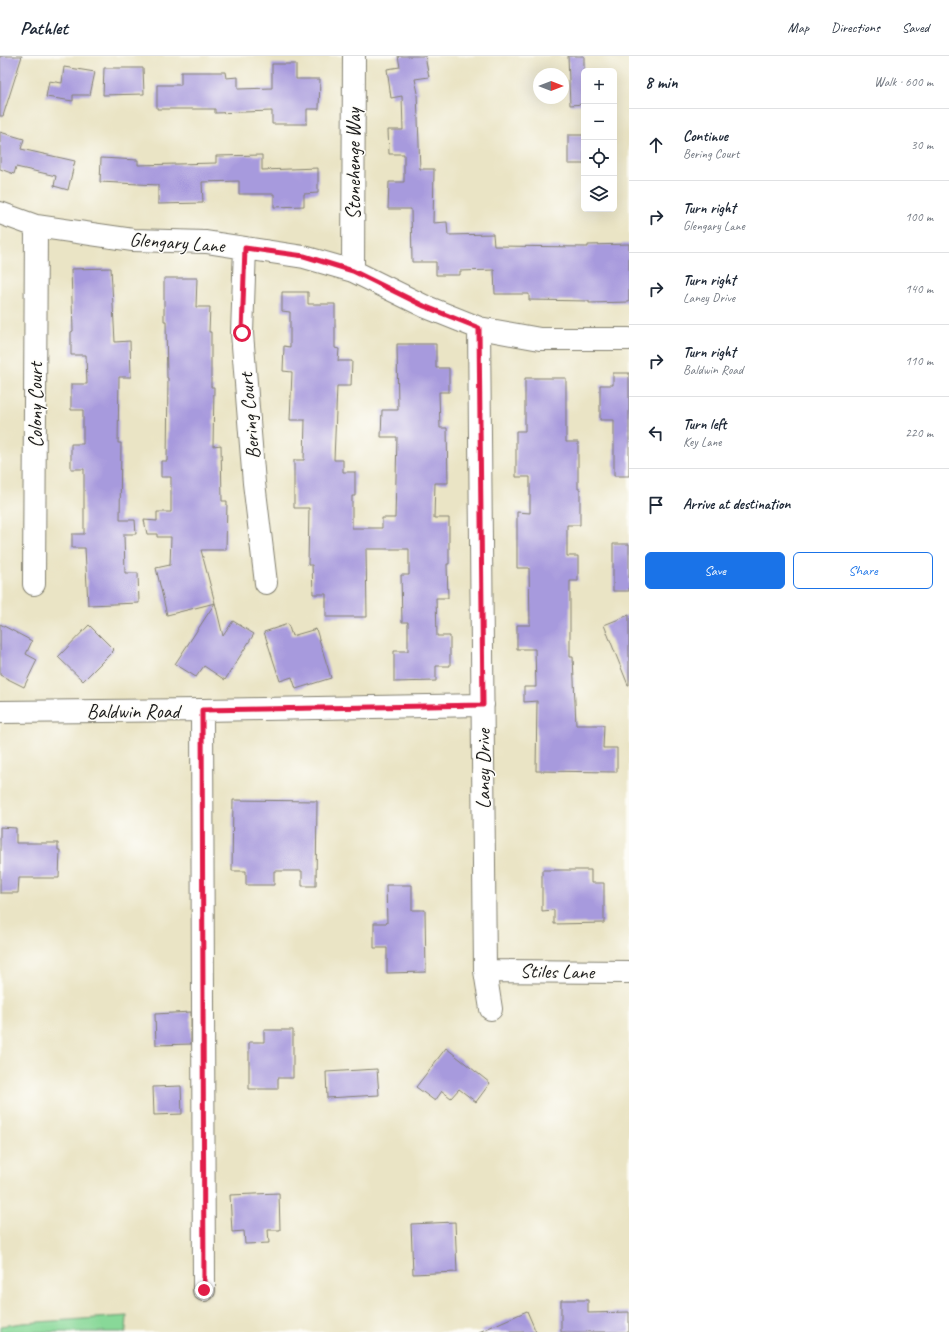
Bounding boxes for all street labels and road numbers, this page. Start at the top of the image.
street label: Stonehenge Way [341,106,366,220]
street label: Glengary Lane [129,227,227,258]
street label: Colony Court [23,360,48,448]
street label: Bering Court [233,369,266,460]
street label: Baldwin Road [87,699,182,724]
street label: Laney Drive [471,727,496,809]
street label: Stiles Lane [520,958,596,985]

